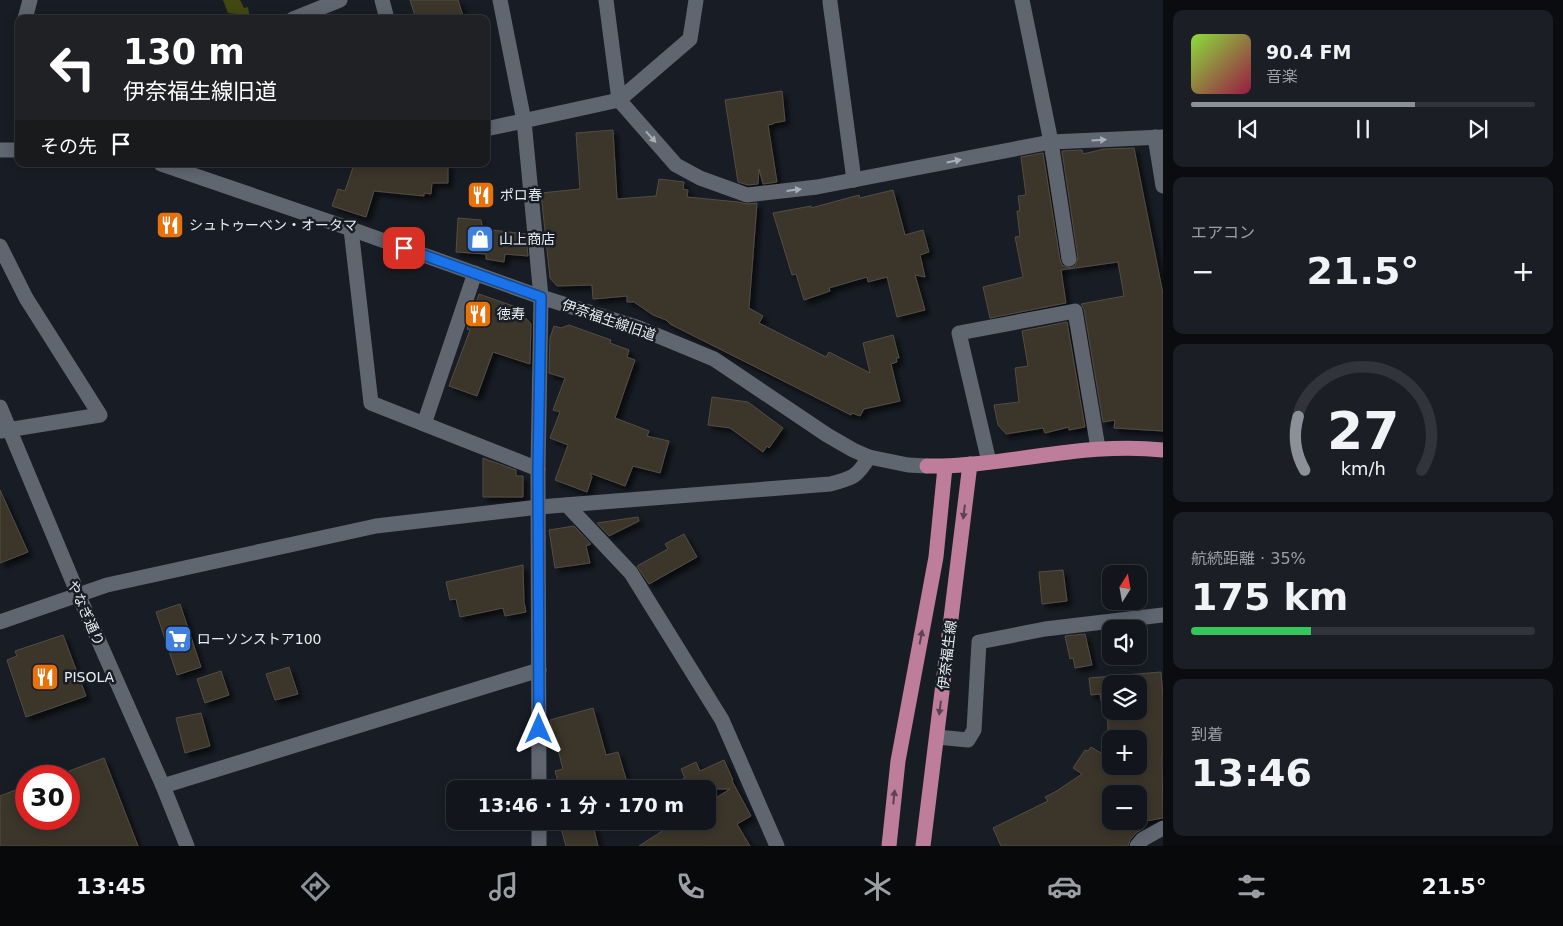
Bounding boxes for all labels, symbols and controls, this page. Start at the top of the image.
text: 130 m [123,32,245,72]
icon: left [40,35,105,100]
text: 90.4 FM [1266,41,1351,63]
text: 音楽 [1266,67,1298,86]
text: 伊奈福生線旧道 [123,79,277,104]
icon: previous [1234,115,1262,143]
icon: pause [1349,115,1377,143]
icon: next [1464,115,1492,143]
icon: arrive [107,130,135,158]
one-way arrow [645,130,657,142]
text: その先 [40,135,97,157]
one-way arrow [1092,135,1108,143]
one-way arrow [946,157,962,165]
restaurant icon: ポロ春 [466,180,496,210]
one-way arrow [786,185,802,193]
place label: ポロ春 [500,187,542,203]
restaurant icon: シュトゥーベン・オータマ [155,210,185,240]
place label: シュトゥーベン・オータマ [189,217,357,233]
text: エアコン [1191,223,1255,242]
shop icon: 山上商店 [465,224,495,254]
pin [383,227,425,269]
place label: 山上商店 [499,231,555,247]
icon: arrive [390,234,418,262]
text: 21.5° [1307,249,1419,293]
text: − [1191,255,1214,288]
text: + [1512,255,1535,288]
street label: 伊奈福生線旧道 [560,296,658,344]
restaurant icon: 徳寿 [463,299,493,329]
place label: 徳寿 [497,306,525,322]
text: 27 [1327,401,1399,461]
text: km/h [1340,458,1386,479]
one-way arrow [960,505,968,521]
text: 航続距離 · 35% [1191,549,1306,568]
north arrow [1102,565,1148,610]
map controls [1102,565,1147,830]
text: 175 km [1191,575,1348,619]
street label: やなぎ通り [64,578,108,648]
street label: 伊奈福生線 [935,619,959,691]
button: sound [1102,620,1147,665]
supermarket icon: ローソンストア100 [163,624,193,654]
one-way arrow [917,630,925,645]
place label: ローソンストア100 [197,631,321,647]
restaurant icon: PISOLA [30,662,60,692]
place label: PISOLA [64,669,115,685]
button: layers [1102,675,1147,720]
one-way arrow [936,701,944,717]
position arrow [512,702,564,754]
text: 到着 [1191,725,1223,744]
button: + [1102,730,1147,775]
text: 13:46 [1191,751,1312,795]
speed limit sign: 30 [15,765,80,830]
button: − [1102,785,1147,830]
one-way arrow [890,789,898,805]
text: 13:46 · 1 分 · 170 m [478,794,684,816]
icon: directions [298,869,333,904]
icon: music [486,869,521,904]
icon: phone [673,869,708,904]
icon: climate [860,869,895,904]
icon: car [1047,869,1082,904]
icon: filters [1234,869,1269,904]
text: 13:45 [76,874,146,899]
text: 21.5° [1422,874,1487,899]

